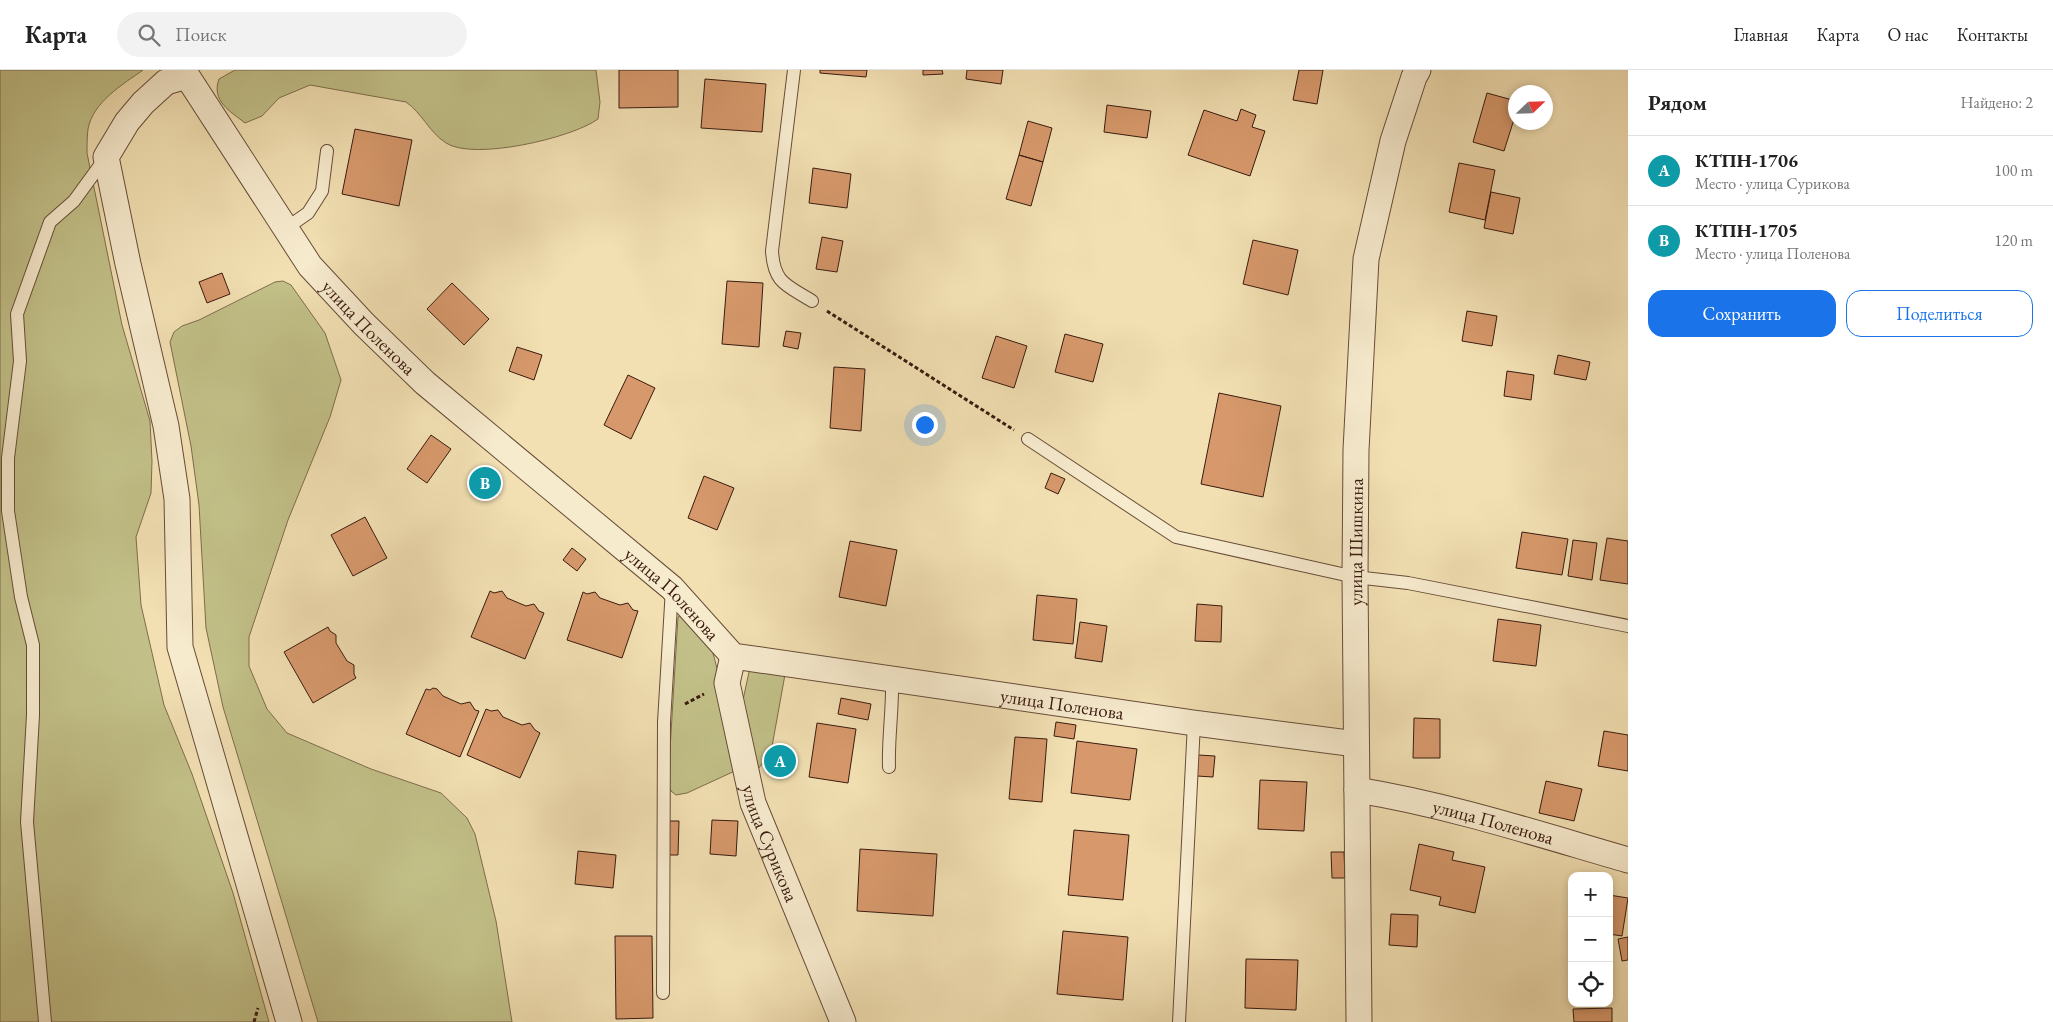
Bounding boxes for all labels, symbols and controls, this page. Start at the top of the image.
search box [117,12,467,57]
text: Карта [25,19,87,50]
icon: search [135,21,163,49]
text: Поиск [175,22,227,47]
text: Главная [1734,23,1788,46]
text: Карта [1816,23,1859,46]
text: О нас [1887,23,1929,46]
text: Контакты [1957,23,2028,46]
north arrow [1508,85,1553,130]
text: Рядом [1648,89,1707,116]
text: Найдено: 2 [1961,92,2033,113]
text: КТПН-1706 [1695,148,1798,173]
text: A [1658,160,1670,181]
text: 100 m [1994,160,2033,181]
text: Место · улица Сурикова [1695,173,1850,194]
text: КТПН-1705 [1695,218,1798,243]
text: B [1659,230,1669,251]
text: 120 m [1994,230,2033,251]
text: Место · улица Поленова [1695,243,1850,264]
street label: улица Поленова [316,274,422,381]
button: Сохранить [1648,290,1836,337]
button: Поделиться [1846,290,2033,337]
your location [912,412,938,438]
pin: B [469,464,501,502]
street label: улица Шишкина [1342,478,1368,606]
street label: улица Поленова [619,541,726,646]
street label: улица Поленова [999,683,1126,725]
pin: A [764,742,796,780]
street label: улица Сурикова [737,782,805,906]
street label: улица Поленова [1430,793,1557,850]
map controls [1568,872,1613,1007]
button: + [1568,872,1613,917]
button: − [1568,917,1613,962]
button: locate [1568,962,1613,1007]

